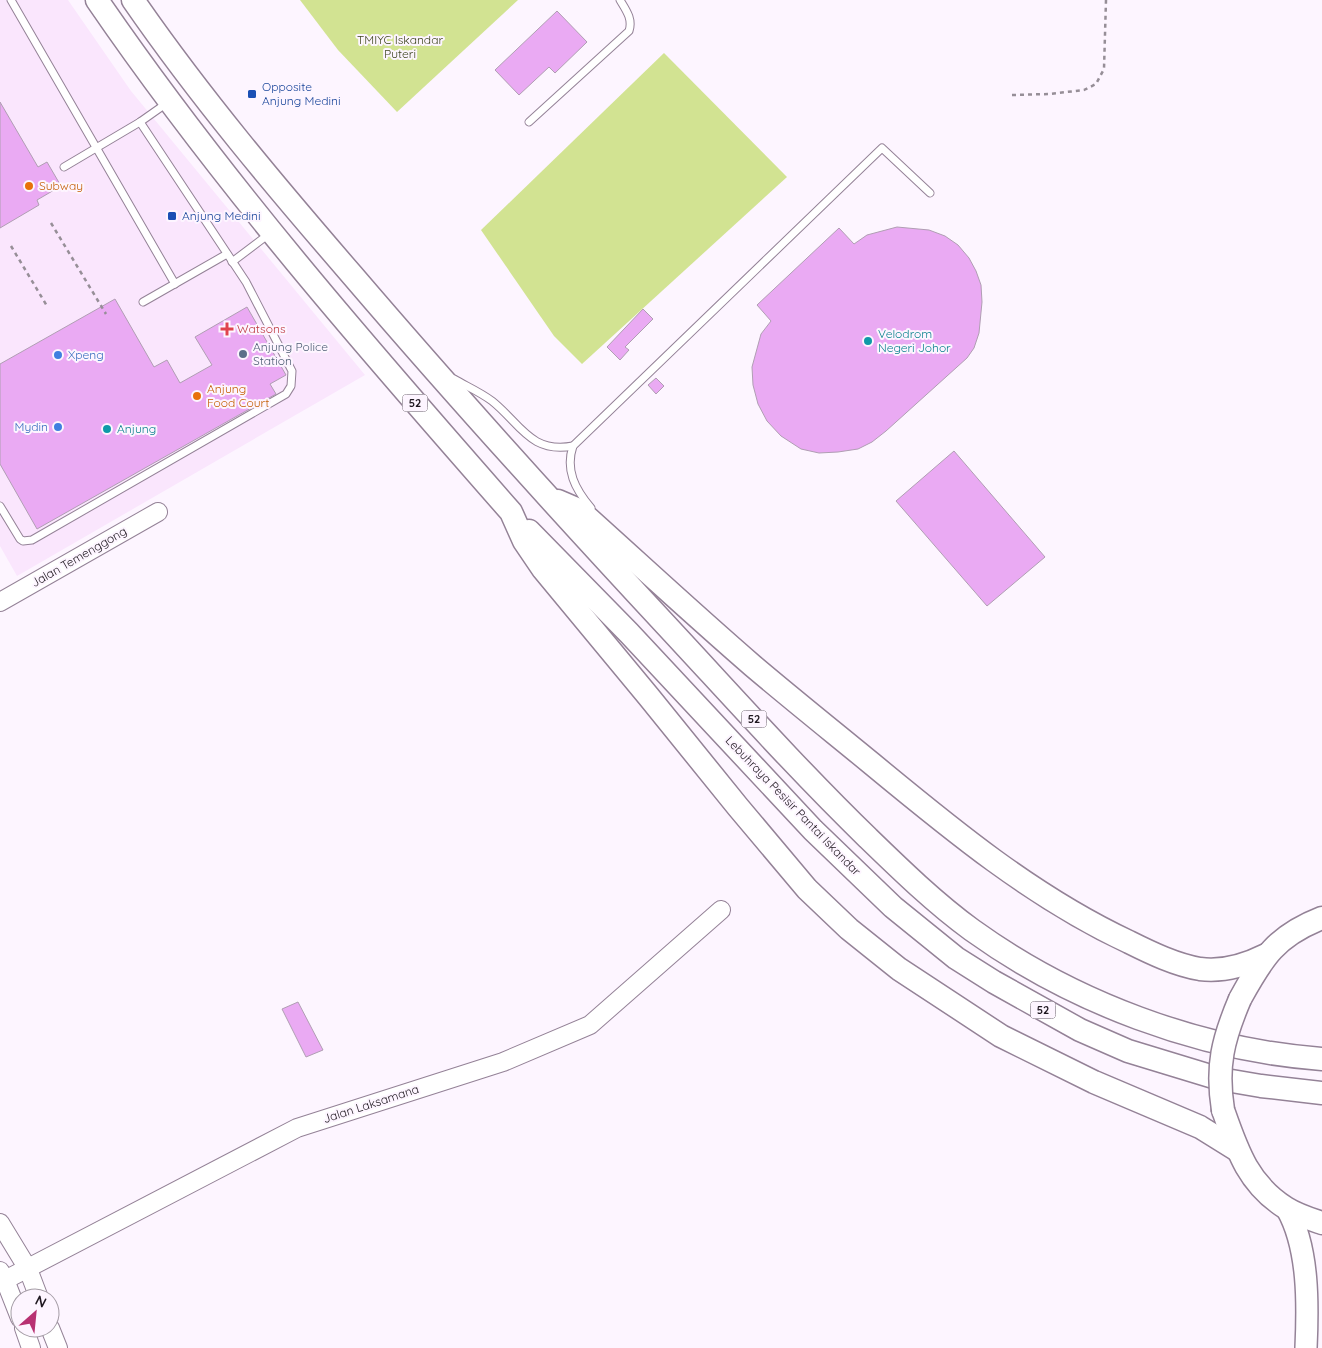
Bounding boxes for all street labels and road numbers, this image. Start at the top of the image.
road number: 52 [402,394,428,412]
street label: Jalan Temenggong [28,523,129,590]
road number: 52 [742,711,766,728]
street label: Lebuhraya Pesisir Pantai Iskandar [723,733,864,879]
road number: 52 [1030,1002,1056,1018]
street label: Jalan Laksamana [321,1081,421,1126]

